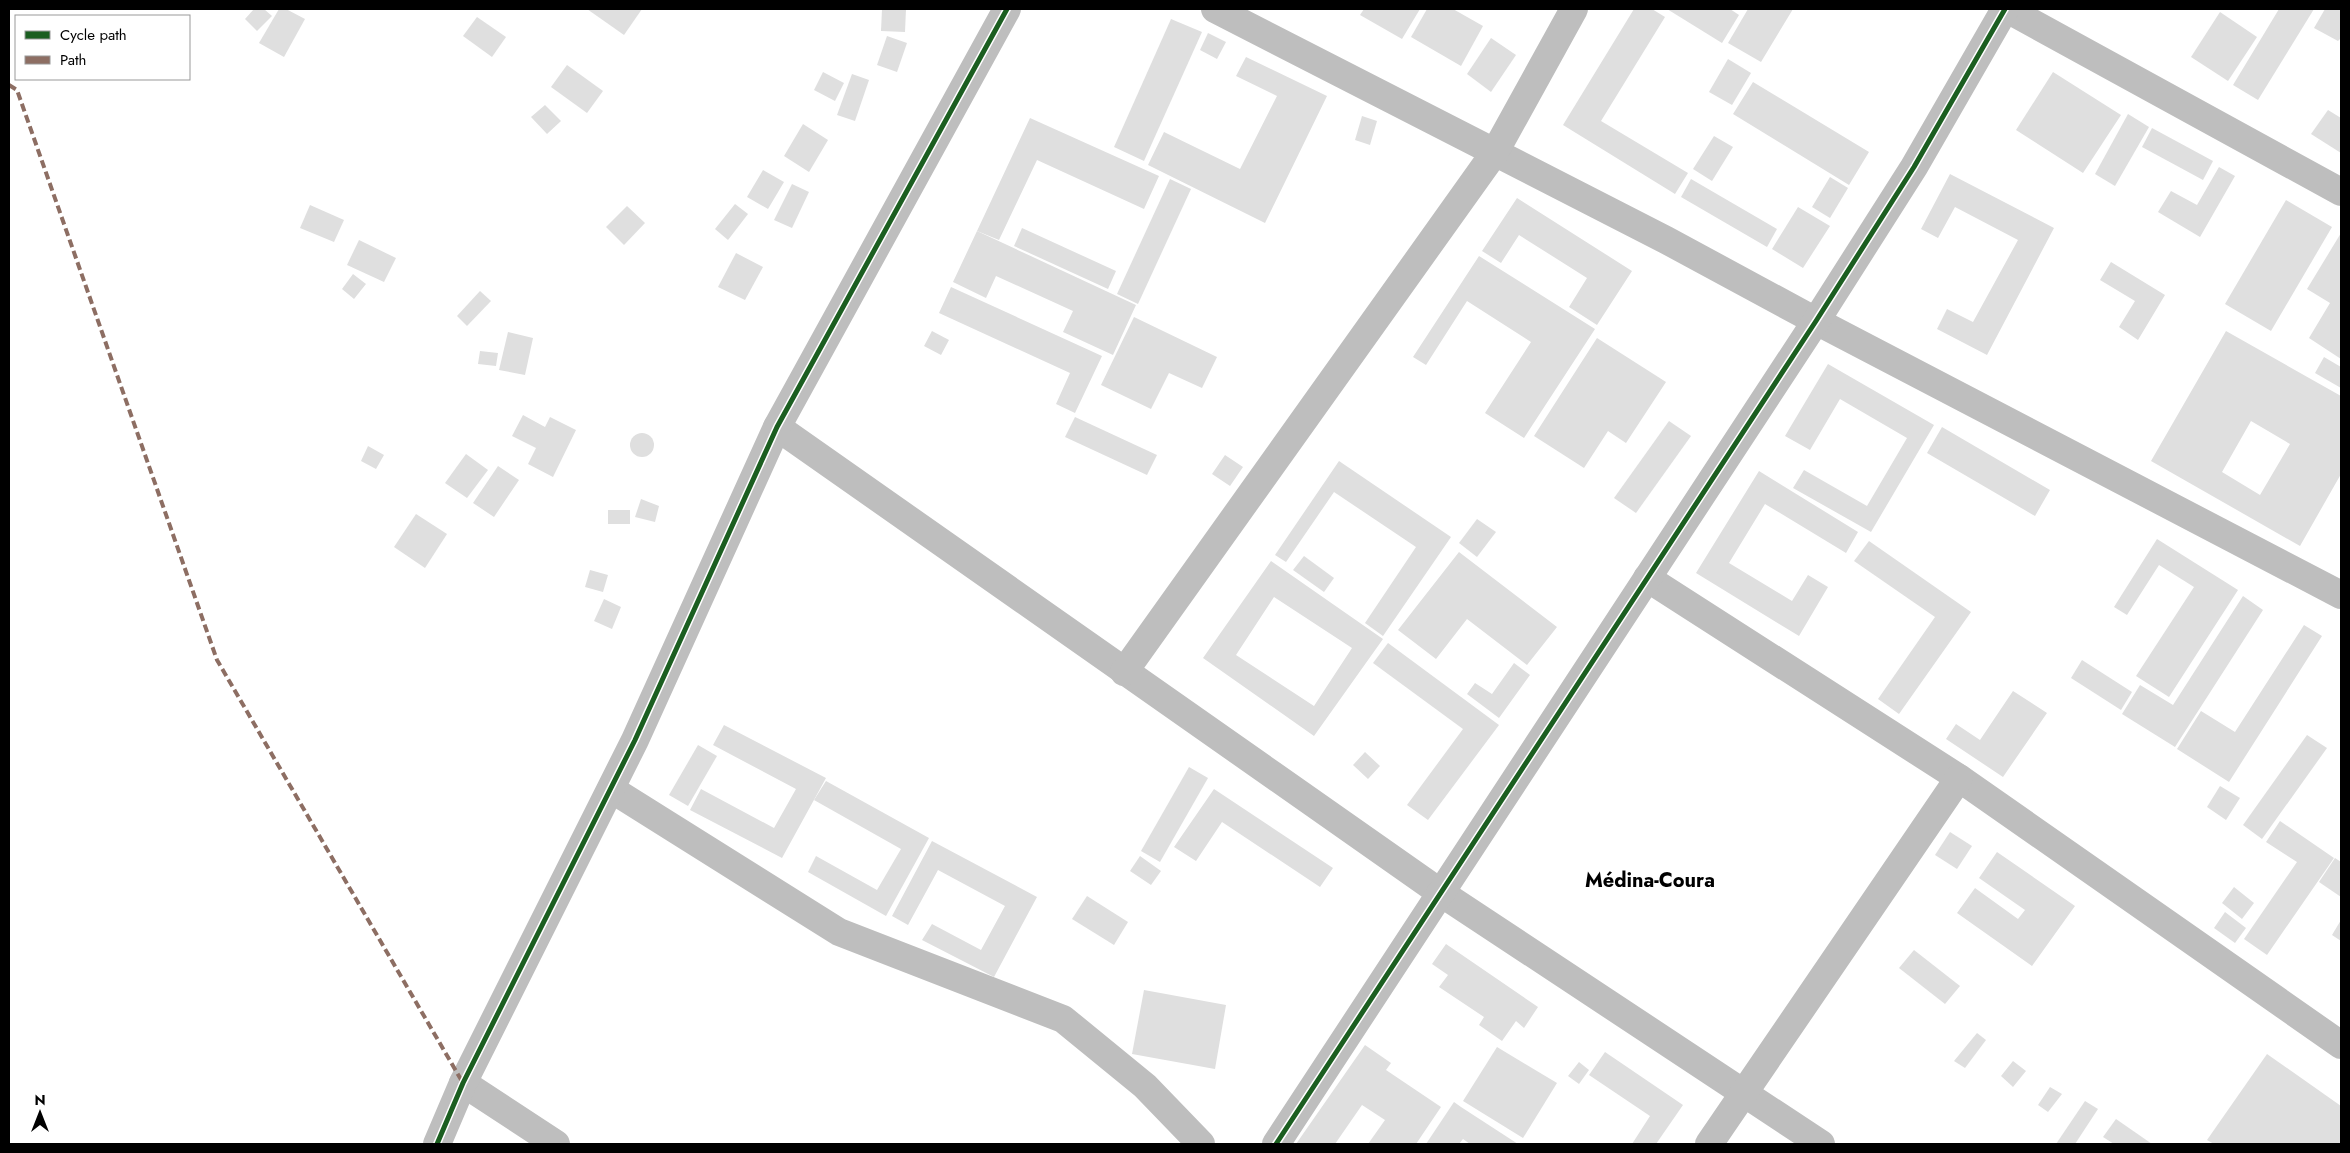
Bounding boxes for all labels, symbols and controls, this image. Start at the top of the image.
legend [15,15,190,80]
text: Cycle path [60,24,127,46]
text: Path [60,49,86,71]
district label: Médina-Coura [1585,866,1715,895]
north arrow [15,1088,65,1138]
text: N [34,1090,46,1110]

